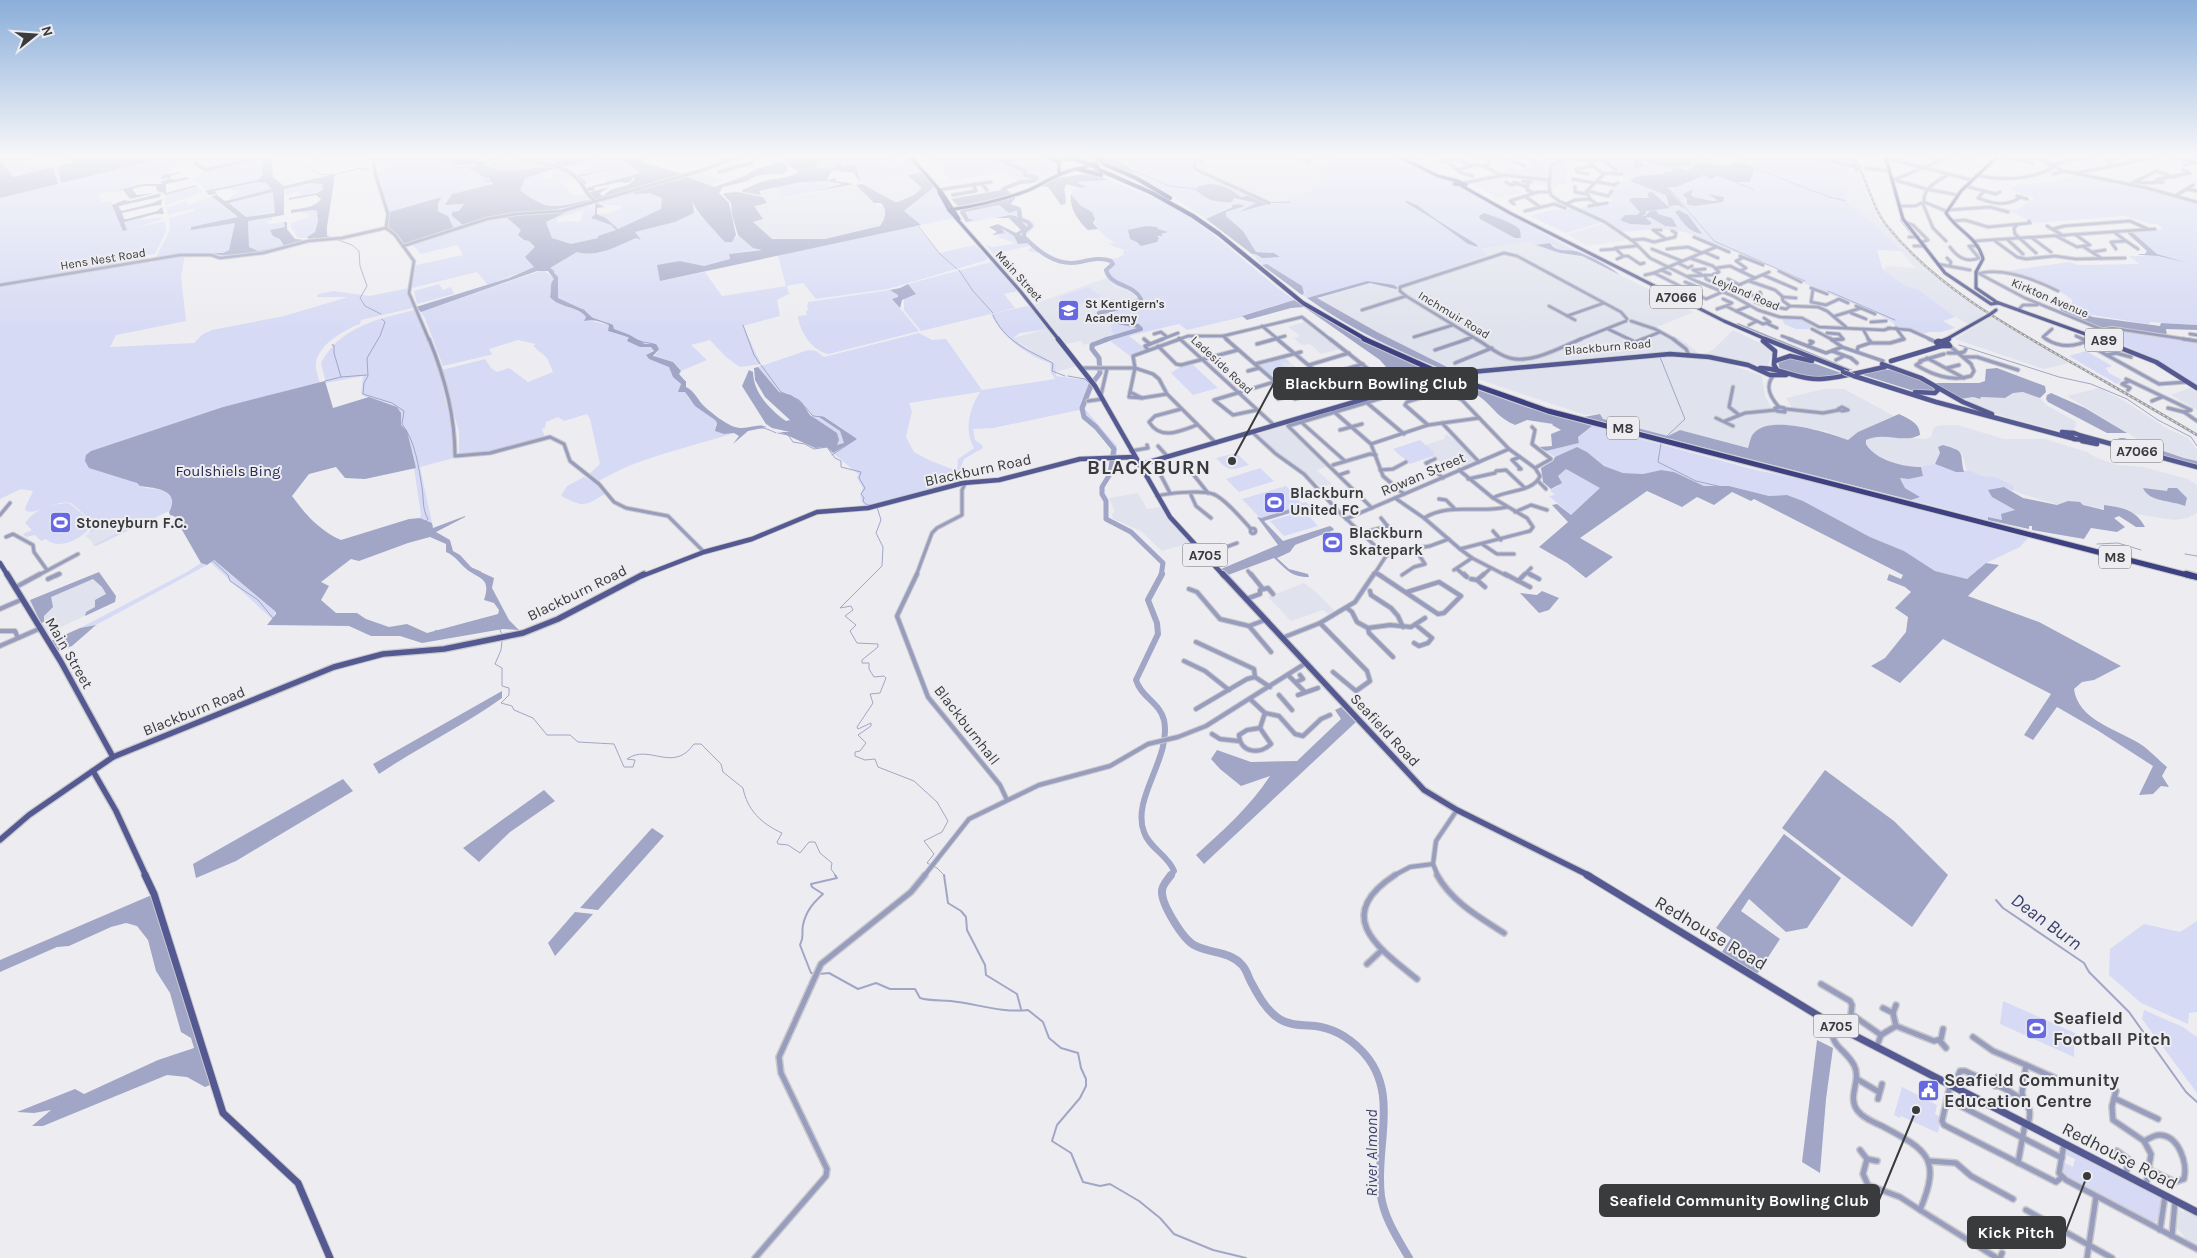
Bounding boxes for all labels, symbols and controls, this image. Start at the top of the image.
north arrow [10,10,60,60]
text: N [37,24,57,39]
street label: Hens Nest Road [59,245,147,273]
street label: Main Street [993,248,1046,305]
street label: Leyland Road [1710,272,1782,314]
street label: Kirkton Avenue [2009,275,2091,321]
road number: A7066 [1650,286,1702,308]
street label: Inchmuir Road [1416,288,1492,342]
place label: St Kentigern's Academy [1085,297,1165,325]
school or university icon: St Kentigern's Academy [1057,299,1081,323]
road number: A89 [2085,328,2123,352]
street label: Ladeside Road [1188,333,1256,397]
street label: Blackburn Road [1564,336,1652,358]
callout: Blackburn Bowling Club [1274,368,1477,399]
text: Blackburn Bowling Club [1285,374,1467,393]
road number: M8 [1607,416,1639,439]
road number: A7066 [2111,440,2163,462]
street label: Rowan Street [1378,448,1468,500]
street label: Blackburn Road [923,450,1033,490]
district label: BLACKBURN [1087,456,1211,479]
park label: Foulshiels Bing [176,462,281,480]
place label: Blackburn United FC [1290,484,1364,519]
sports icon: Blackburn United FC [1262,490,1286,514]
sports icon: Stoneyburn F.C. [48,511,72,535]
place label: Stoneyburn F.C. [76,514,187,532]
place label: Blackburn Skatepark [1349,524,1423,559]
sports icon: Blackburn Skatepark [1321,530,1345,554]
road number: A705 [1182,544,1228,566]
road number: M8 [2099,546,2131,568]
street label: Blackburn Road [524,561,630,625]
street label: Main Street [41,614,97,692]
street label: Blackburn Road [140,682,248,740]
street label: Blackburnhall [930,682,1004,768]
street label: Seafield Road [1347,690,1423,770]
water label: Dean Burn [2007,889,2086,955]
street label: Redhouse Road [1651,891,1771,975]
place label: Seafield Football Pitch [2053,1007,2171,1050]
road number: A705 [1814,1014,1858,1038]
sports icon: Seafield Football Pitch [2025,1016,2049,1040]
place label: Seafield Community Education Centre [1944,1069,2119,1112]
public building icon: Seafield Community Education Centre [1916,1078,1940,1102]
water label: River Almond [1362,1109,1381,1197]
street label: Redhouse Road [2058,1117,2182,1195]
callout: Seafield Community Bowling Club [1600,1185,1879,1216]
text: Seafield Community Bowling Club [1609,1191,1869,1210]
callout: Kick Pitch [1968,1217,2065,1248]
text: Kick Pitch [1978,1223,2054,1242]

